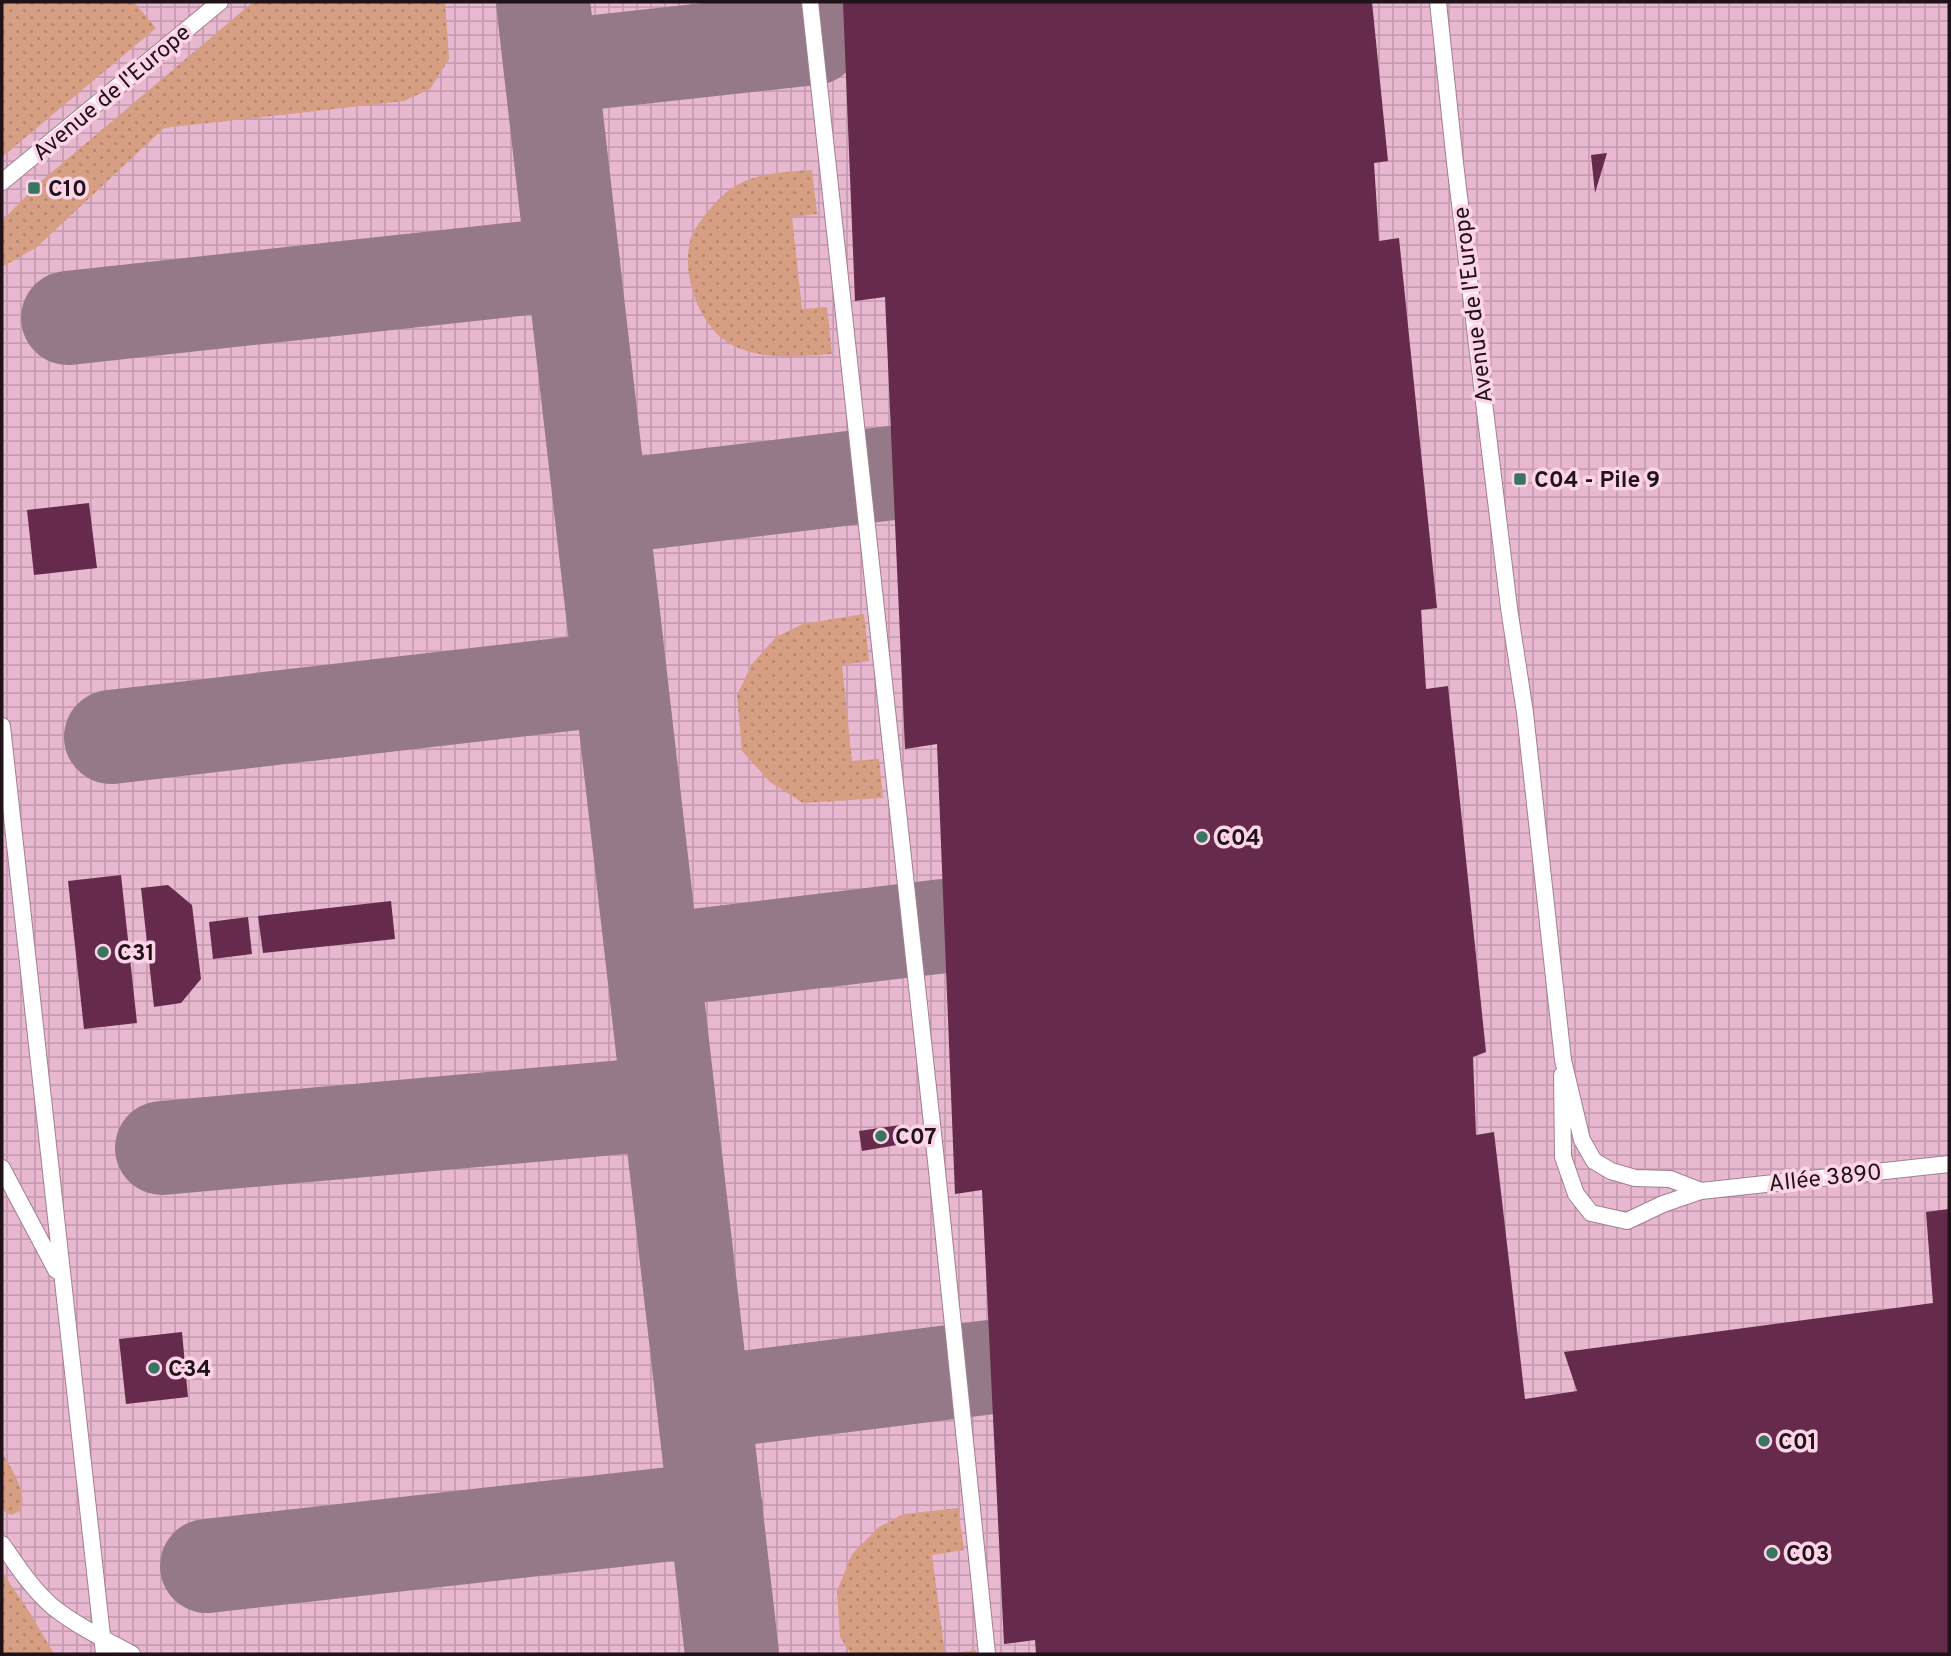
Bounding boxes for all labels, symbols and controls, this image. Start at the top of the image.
street label: Avenue de l'Europe [28,19,198,169]
place label: C10 [48,176,87,205]
marker: C10 [26,180,42,196]
street label: Avenue de l'Europe [1448,205,1501,405]
place label: C04 - Pile 9 [1534,467,1660,496]
marker: C04 - Pile 9 [1512,471,1528,487]
place label: C04 [1216,825,1261,854]
marker: C04 [1194,829,1210,845]
place label: C31 [117,940,155,969]
marker: C31 [95,944,111,960]
place label: C07 [895,1124,937,1153]
marker: C07 [873,1128,889,1144]
street label: Allée 3890 [1767,1159,1883,1200]
place label: C34 [168,1356,211,1385]
marker: C34 [146,1360,162,1376]
place label: C01 [1778,1429,1817,1458]
marker: C01 [1756,1433,1772,1449]
place label: C03 [1786,1541,1830,1570]
marker: C03 [1764,1545,1780,1561]

